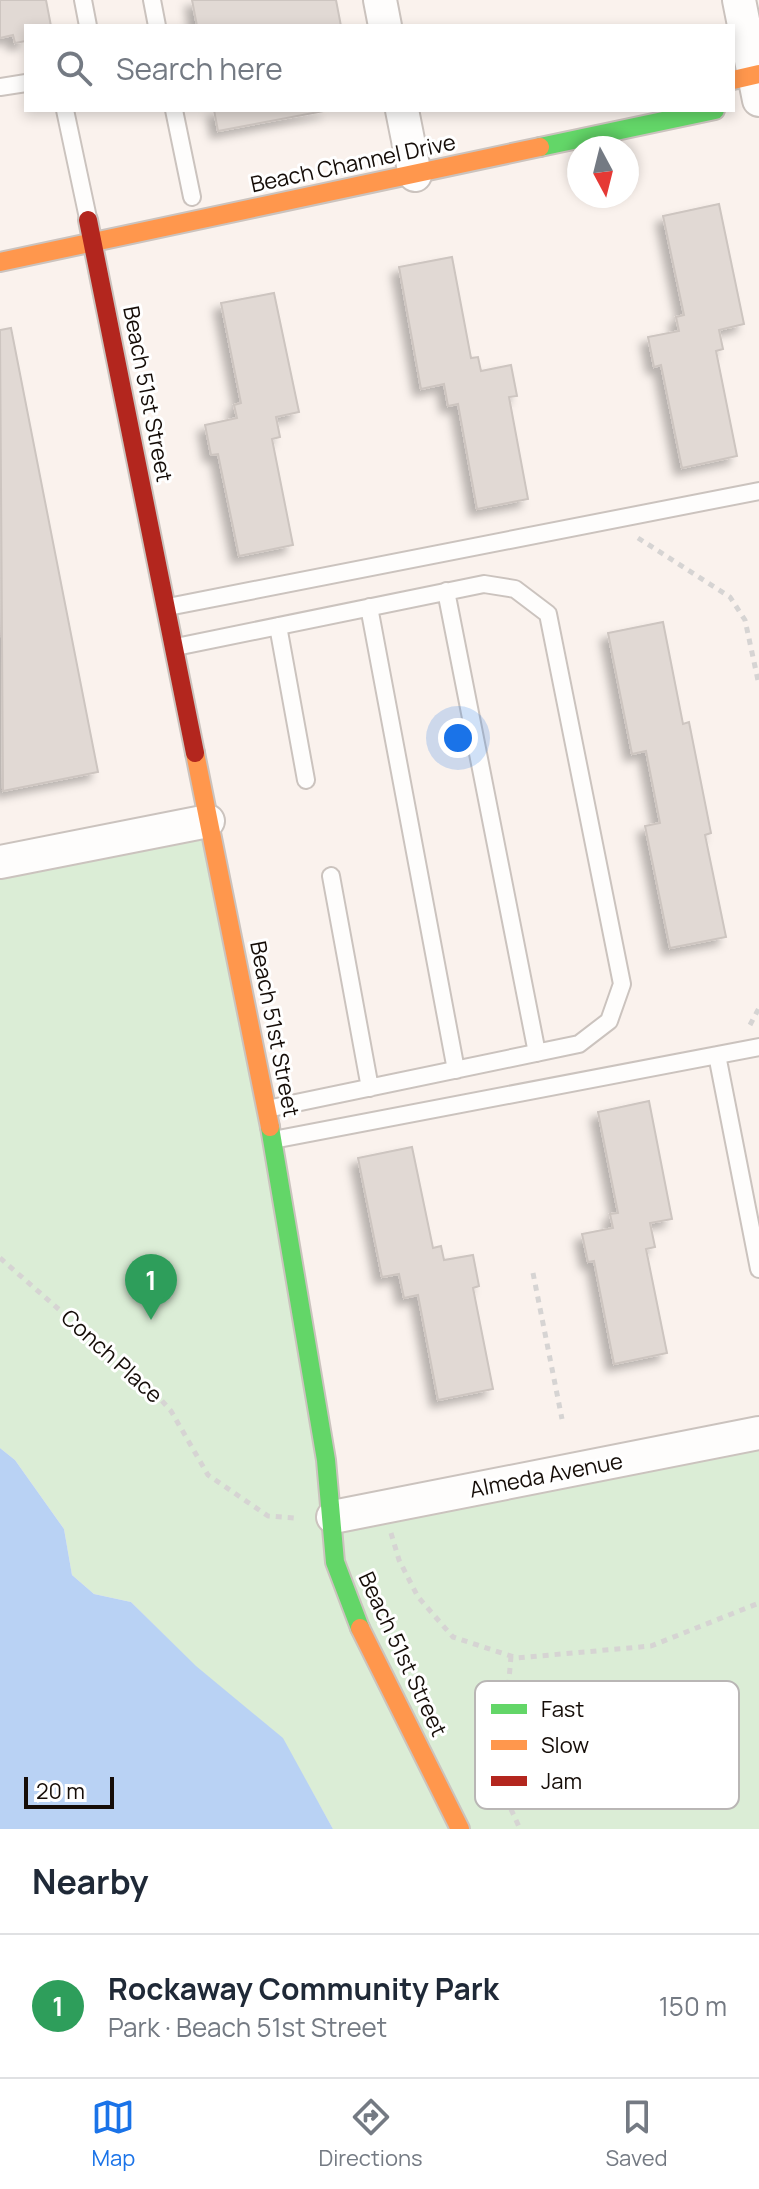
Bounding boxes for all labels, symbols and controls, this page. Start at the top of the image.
search box [24,24,735,112]
icon: search [52,46,96,90]
text: Search here [116,48,283,89]
street label: Beach Channel Drive [248,127,458,199]
north arrow [567,136,639,208]
street label: Beach 51st Street [116,303,180,485]
your location [438,718,478,758]
street label: Beach 51st Street [243,938,307,1120]
pin: 1 [125,1254,177,1320]
street label: Conch Place [55,1302,169,1410]
street label: Almeda Avenue [467,1445,625,1505]
street label: Beach 51st Street [352,1567,454,1741]
legend [475,1681,739,1809]
text: Fast [541,1694,584,1724]
text: Slow [541,1730,589,1760]
text: Jam [541,1766,582,1796]
scale bar [24,1773,114,1809]
text: 20 m [36,1776,85,1806]
text: Nearby [32,1858,148,1904]
text: Rockaway Community Park [108,1968,499,2009]
text: 1 [52,1988,64,2024]
text: 150 m [659,1988,727,2024]
text: Park · Beach 51st Street [108,2009,387,2045]
tab: Map [91,2095,135,2173]
tab: Directions [318,2095,423,2173]
tab: Saved [606,2095,668,2173]

